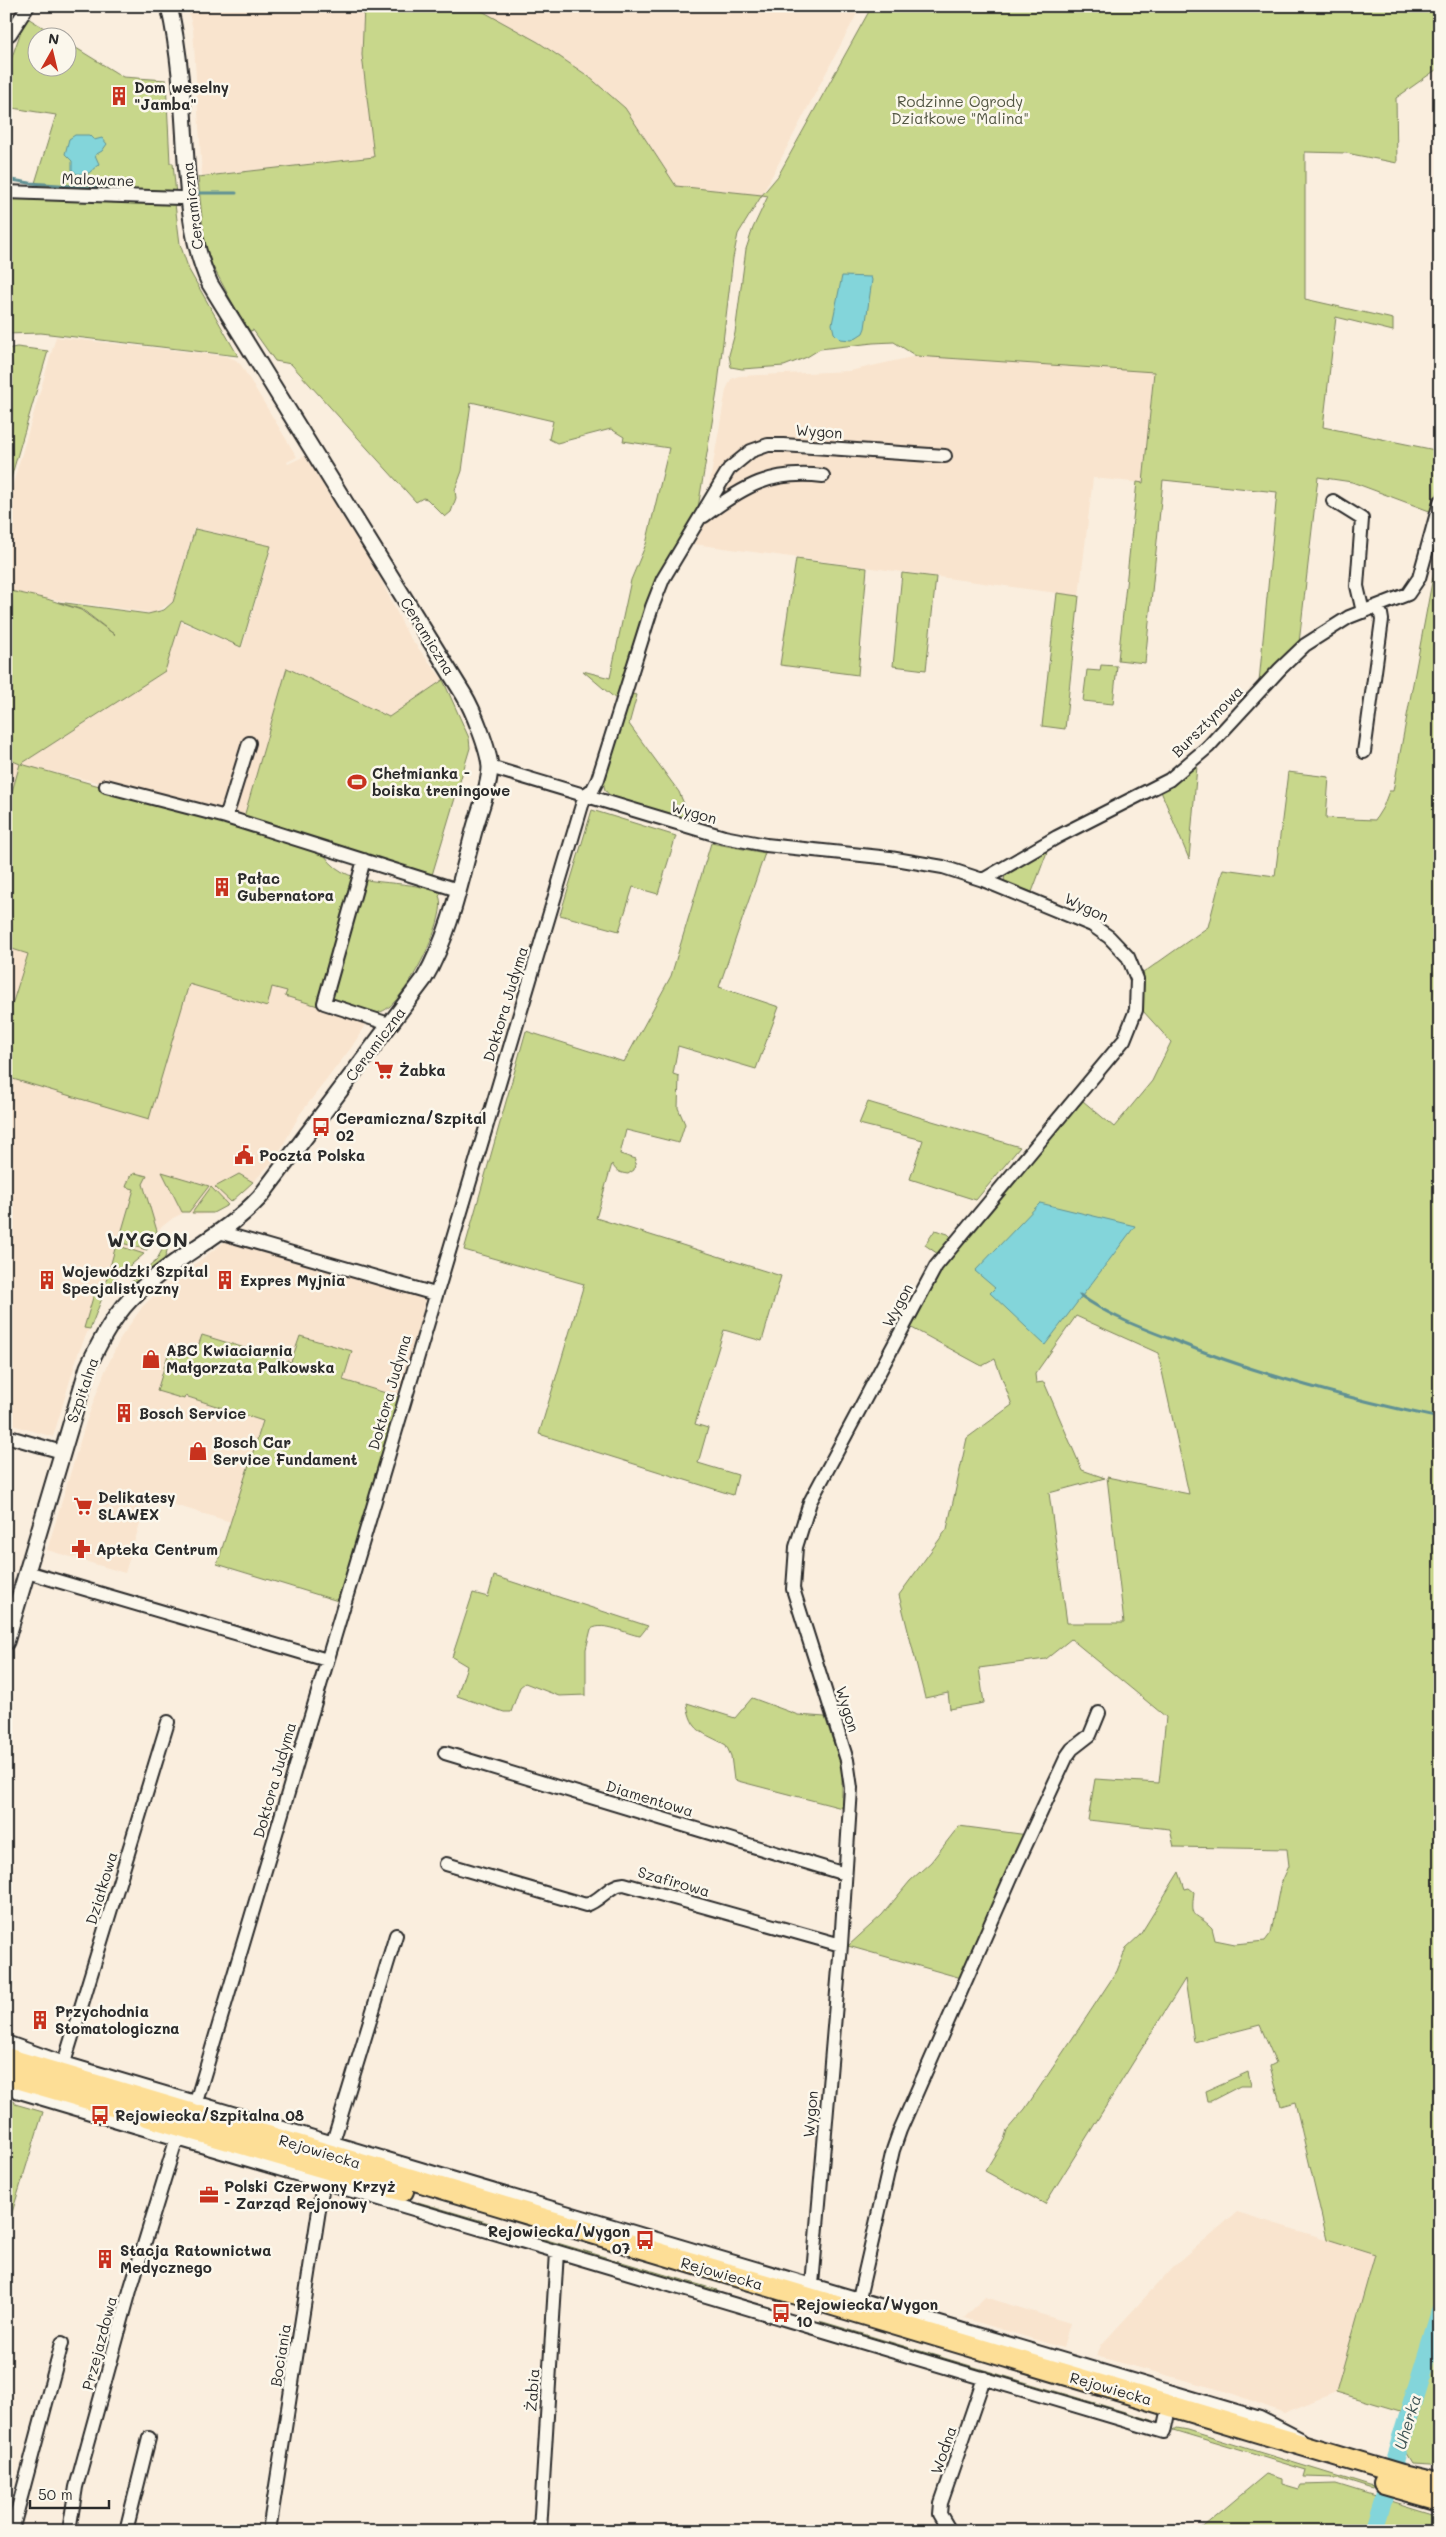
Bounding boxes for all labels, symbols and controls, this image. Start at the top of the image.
north arrow [28,28,78,78]
text: N [47,28,60,49]
place label: Dom weselny "Jamba" [134,77,229,114]
building icon: Dom weselny "Jamba" [108,85,130,107]
park label: Rodzinne Ogrody Działkowe "Malina" [891,91,1029,128]
street label: Ceramiczna [177,161,207,251]
street label: Malowane [61,168,135,190]
street label: Wygon [795,419,843,443]
street label: Ceramiczna [396,593,460,679]
street label: Bursztynowa [1167,681,1247,761]
place label: Chełmianka - boiska treningowe [372,763,510,800]
sports icon: Chełmianka - boiska treningowe [346,771,368,793]
street label: Wygon [669,796,719,828]
place label: Pałac Gubernatora [237,868,334,905]
building icon: Pałac Gubernatora [211,876,233,898]
street label: Wygon [1062,888,1112,926]
street label: Doktora Judyma [478,944,532,1064]
street label: Ceramiczna [340,1003,410,1085]
supermarket icon: Żabka [373,1059,395,1081]
place label: Żabka [399,1060,446,1080]
place label: Ceramiczna/Szpital 02 [336,1108,486,1145]
bus stop icon: Ceramiczna/Szpital 02 [310,1116,332,1138]
public building icon: Poczta Polska [233,1144,255,1166]
place label: Poczta Polska [259,1145,365,1165]
district label: WYGON [107,1226,189,1252]
place label: Wojewódzki Szpital Specjalistyczny [62,1261,208,1298]
building icon: Wojewódzki Szpital Specjalistyczny [36,1269,58,1291]
building icon: Expres Myjnia [214,1269,236,1291]
place label: Expres Myjnia [240,1270,345,1290]
street label: Wygon [877,1280,917,1330]
street label: Doktora Judyma [363,1332,415,1452]
place label: ABC Kwiaciarnia Małgorzata Palkowska [166,1340,335,1377]
shop icon: ABC Kwiaciarnia Małgorzata Palkowska [140,1348,162,1370]
street label: Szpitalna [61,1355,103,1425]
building icon: Bosch Service [113,1402,135,1424]
place label: Bosch Service [139,1403,246,1423]
place label: Bosch Car Service Fundament [213,1432,358,1469]
shop icon: Bosch Car Service Fundament [187,1440,209,1462]
place label: Delikatesy SLAWEX [98,1487,175,1524]
supermarket icon: Delikatesy SLAWEX [72,1495,94,1517]
pharmacy icon: Apteka Centrum [70,1538,92,1560]
place label: Apteka Centrum [96,1539,218,1559]
street label: Wygon [832,1684,864,1734]
street label: Doktora Judyma [248,1720,300,1840]
street label: Diamentowa [604,1775,696,1821]
street label: Działkowa [80,1849,122,1927]
street label: Szafirowa [636,1861,712,1901]
place label: Przychodnia Stomatologiczna [55,2001,179,2038]
building icon: Przychodnia Stomatologiczna [29,2009,51,2031]
street label: Wygon [798,2090,822,2138]
bus stop icon: Rejowiecka/Szpitalna 08 [89,2104,111,2126]
place label: Rejowiecka/Szpitalna 08 [115,2105,304,2125]
street label: Rejowiecka [277,2129,363,2173]
place label: Polski Czerwony Krzyż - Zarząd Rejonowy [224,2176,396,2213]
office icon: Polski Czerwony Krzyż - Zarząd Rejonowy [198,2184,220,2206]
place label: Rejowiecka/Wygon 07 [488,2221,630,2258]
bus stop icon: Rejowiecka/Wygon 07 [634,2229,656,2251]
place label: Stacja Ratownictwa Medycznego [120,2240,271,2277]
building icon: Stacja Ratownictwa Medycznego [94,2248,116,2270]
street label: Rejowiecka [679,2252,765,2294]
street label: Przejazdowa [77,2294,121,2392]
place label: Rejowiecka/Wygon 10 [796,2294,938,2331]
bus stop icon: Rejowiecka/Wygon 10 [770,2302,792,2324]
street label: Bociania [265,2322,295,2388]
street label: Rejowiecka [1068,2367,1154,2409]
street label: Żabia [521,2368,543,2412]
water label: Uherka [1389,2392,1425,2452]
street label: Wodna [926,2423,960,2477]
scale bar [30,2477,109,2509]
text: 50 m [38,2484,73,2504]

